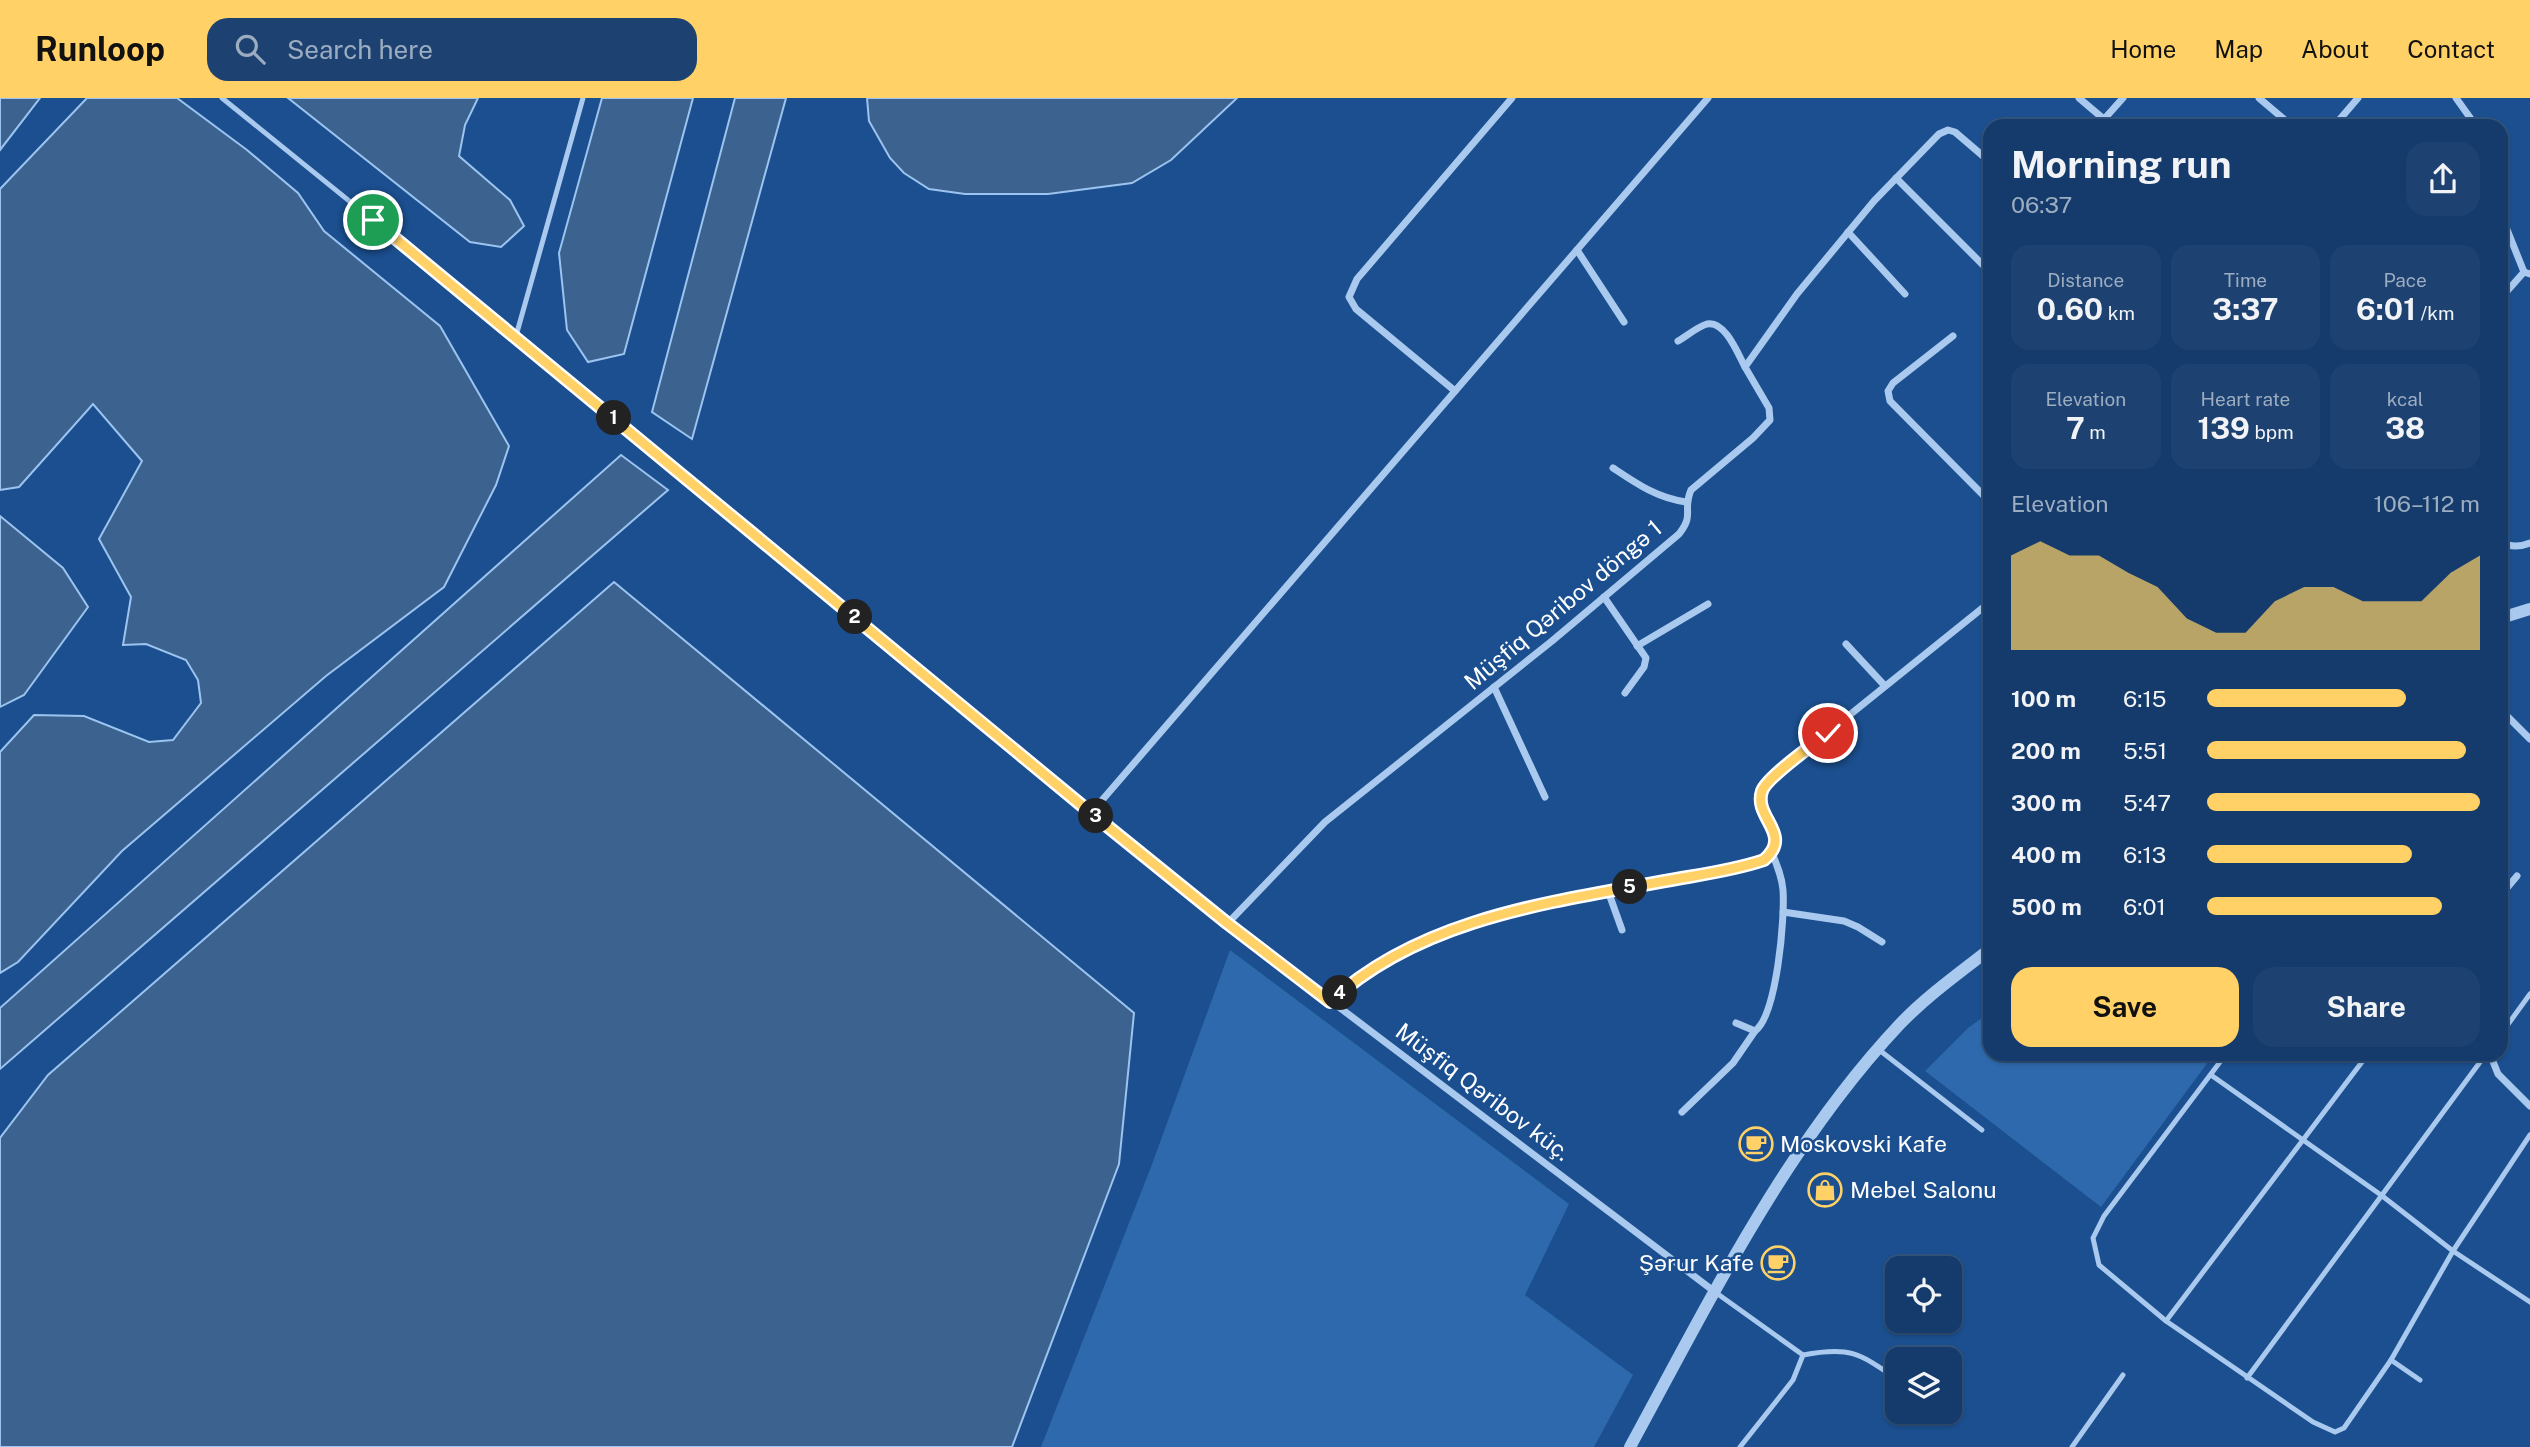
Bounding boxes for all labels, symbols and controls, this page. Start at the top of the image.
search box [207,18,697,81]
text: Runloop [35,30,165,68]
icon: search [231,30,269,68]
text: Search here [287,34,433,65]
text: Home [2110,35,2176,63]
text: Map [2214,35,2263,63]
text: About [2301,35,2369,63]
text: Contact [2407,35,2495,63]
text: Morning run [2011,142,2232,187]
button: share [2406,142,2480,216]
pin [343,190,403,250]
text: 06:37 [2011,191,2072,218]
icon: arrive [354,201,392,239]
text: Distance [2047,269,2124,291]
text: Time [2224,269,2267,291]
text: Pace [2383,269,2427,291]
text: 0.60 [2037,291,2103,327]
text: 3:37 [2212,291,2279,327]
text: 6:01 [2356,291,2416,327]
text: km [2103,302,2135,324]
text: /km [2416,302,2454,324]
text: Elevation [2046,388,2126,410]
text: Heart rate [2201,388,2290,410]
text: kcal [2387,388,2424,410]
pin: 1 [596,400,632,436]
text: 1 [609,406,618,428]
text: 7 [2066,410,2085,446]
text: 139 [2197,410,2250,446]
text: 38 [2385,410,2425,446]
text: m [2085,421,2106,443]
text: bpm [2250,421,2294,443]
text: Elevation [2011,490,2109,517]
text: 106–112 m [2373,490,2480,517]
street label: Müşfiq Qəribov döngə 1 [1459,514,1667,695]
pin: 2 [838,600,872,634]
text: 2 [848,605,861,627]
text: 100 m [2011,685,2076,712]
text: 6:15 [2123,685,2167,712]
pin [1798,703,1858,763]
icon: check [1809,714,1847,752]
text: 200 m [2011,737,2081,764]
text: 5:51 [2123,737,2167,764]
text: 300 m [2011,789,2082,816]
text: 5:47 [2123,789,2171,816]
pin: 3 [1078,798,1114,834]
text: 3 [1089,804,1102,826]
text: 400 m [2011,841,2081,868]
text: 6:13 [2123,841,2166,868]
pin: 5 [1612,870,1648,904]
text: 5 [1623,875,1636,897]
text: 500 m [2011,893,2082,920]
text: 6:01 [2123,893,2166,920]
button: Save [2011,967,2239,1047]
button: Share [2253,967,2480,1047]
pin: 4 [1322,976,1358,1010]
text: 4 [1333,981,1346,1003]
street label: Müşfiq Qəribov küç. [1391,1017,1576,1166]
cafe icon: Moskovski Kafe [1737,1125,1775,1163]
place label: Moskovski Kafe [1780,1130,1947,1157]
shop icon: Mebel Salonu [1806,1171,1844,1209]
place label: Mebel Salonu [1850,1176,1997,1203]
cafe icon: Şərur Kafe [1759,1244,1797,1282]
place label: Şərur Kafe [1639,1249,1754,1276]
map controls [1885,1256,1962,1424]
button: locate [1885,1256,1962,1333]
button: layers [1885,1347,1962,1424]

